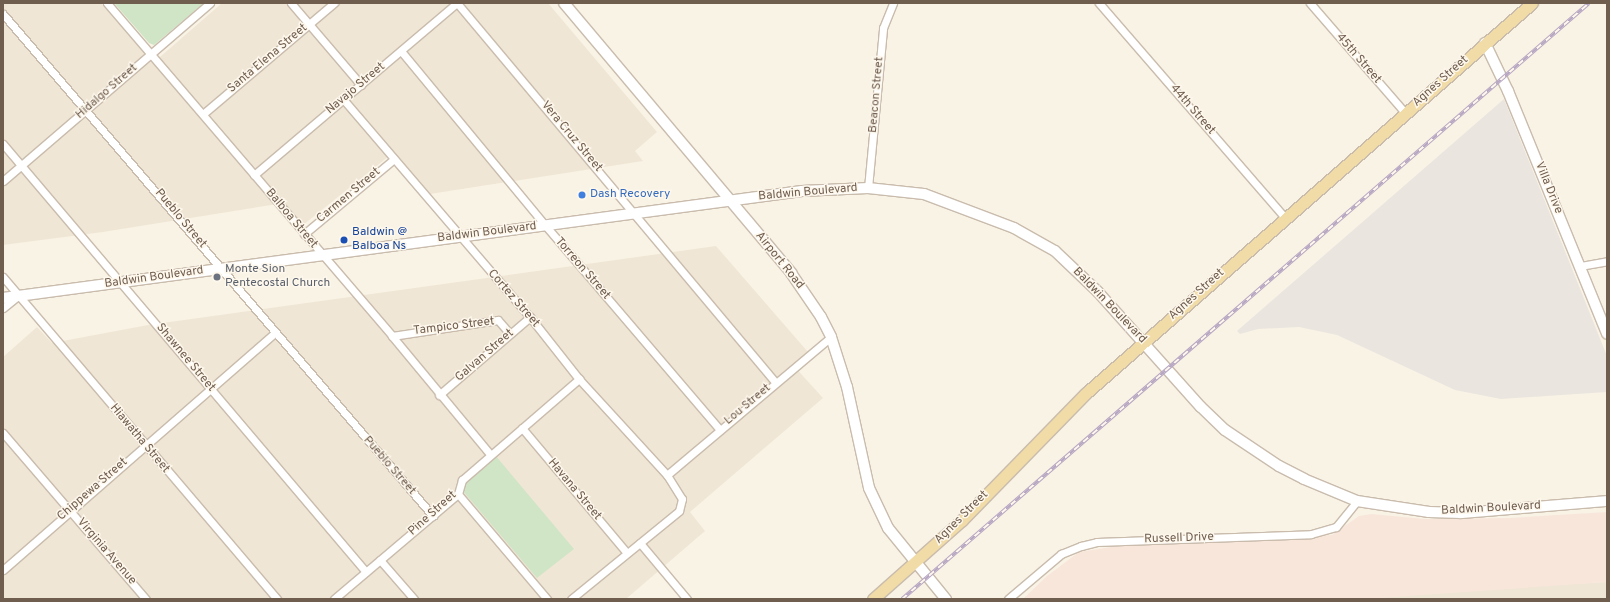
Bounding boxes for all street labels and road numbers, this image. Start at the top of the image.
street label: Santa Elena Street [225,21,311,97]
street label: 45th Street [1332,31,1384,87]
street label: Agnes Street [1410,53,1472,111]
street label: Beacon Street [867,56,887,134]
street label: Navajo Street [324,60,388,118]
street label: Hidalgo Street [73,61,141,123]
street label: 44th Street [1166,82,1218,138]
street label: Vera Cruz Street [537,99,605,175]
street label: Villa Drive [1531,160,1565,216]
street label: Carmen Street [314,165,384,227]
street label: Baldwin Boulevard [758,181,858,205]
street label: Pueblo Street [151,186,209,252]
street label: Balboa Street [262,186,320,252]
street label: Baldwin Boulevard [437,220,537,246]
street label: Airport Road [752,230,806,292]
street label: Torreon Street [551,235,613,303]
street label: Baldwin Boulevard [104,264,204,292]
street label: Baldwin Boulevard [1069,265,1149,347]
street label: Agnes Street [1166,266,1228,324]
street label: Cortez Street [484,267,542,331]
street label: Tampico Street [413,315,495,339]
street label: Shawnee Street [152,321,218,395]
street label: Galvan Street [453,327,517,385]
street label: Lou Street [722,381,774,429]
street label: Hiawatha Street [106,402,172,476]
street label: Pueblo Street [360,434,418,498]
street label: Chippewa Street [55,456,131,524]
street label: Havana Street [544,456,604,524]
street label: Agnes Street [932,488,992,548]
street label: Pine Street [406,489,460,539]
street label: Baldwin Boulevard [1441,499,1541,519]
street label: Virginia Avenue [73,516,139,588]
street label: Russell Drive [1144,531,1214,547]

